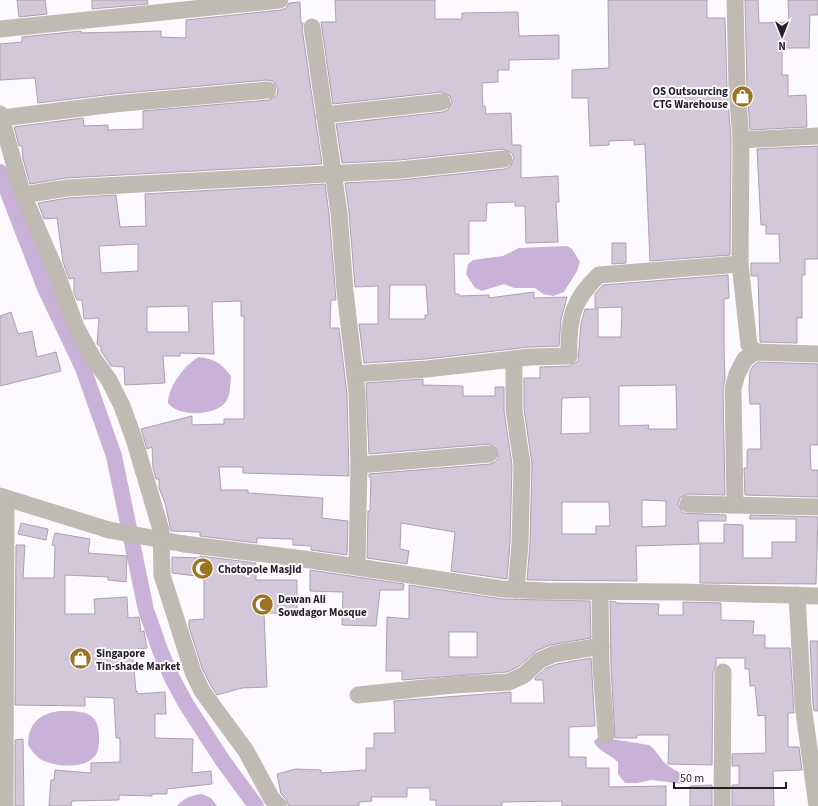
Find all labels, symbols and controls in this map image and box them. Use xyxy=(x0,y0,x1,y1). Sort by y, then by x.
north arrow xyxy=(762,16,802,56)
text: N xyxy=(778,38,786,53)
place label: OS Outsourcing CTG Warehouse xyxy=(652,84,728,112)
shop icon: OS Outsourcing CTG Warehouse xyxy=(730,84,756,110)
mosque icon: Chotopole Masjid xyxy=(189,556,215,582)
place label: Chotopole Masjid xyxy=(218,562,302,577)
mosque icon: Dewan Ali Sowdagor Mosque xyxy=(250,592,276,618)
place label: Dewan Ali Sowdagor Mosque xyxy=(278,592,367,620)
shop icon: Singapore Tin-shade Market xyxy=(67,646,93,672)
place label: Singapore Tin-shade Market xyxy=(96,646,181,674)
scale bar xyxy=(674,764,786,790)
text: 50 m xyxy=(680,770,704,787)

